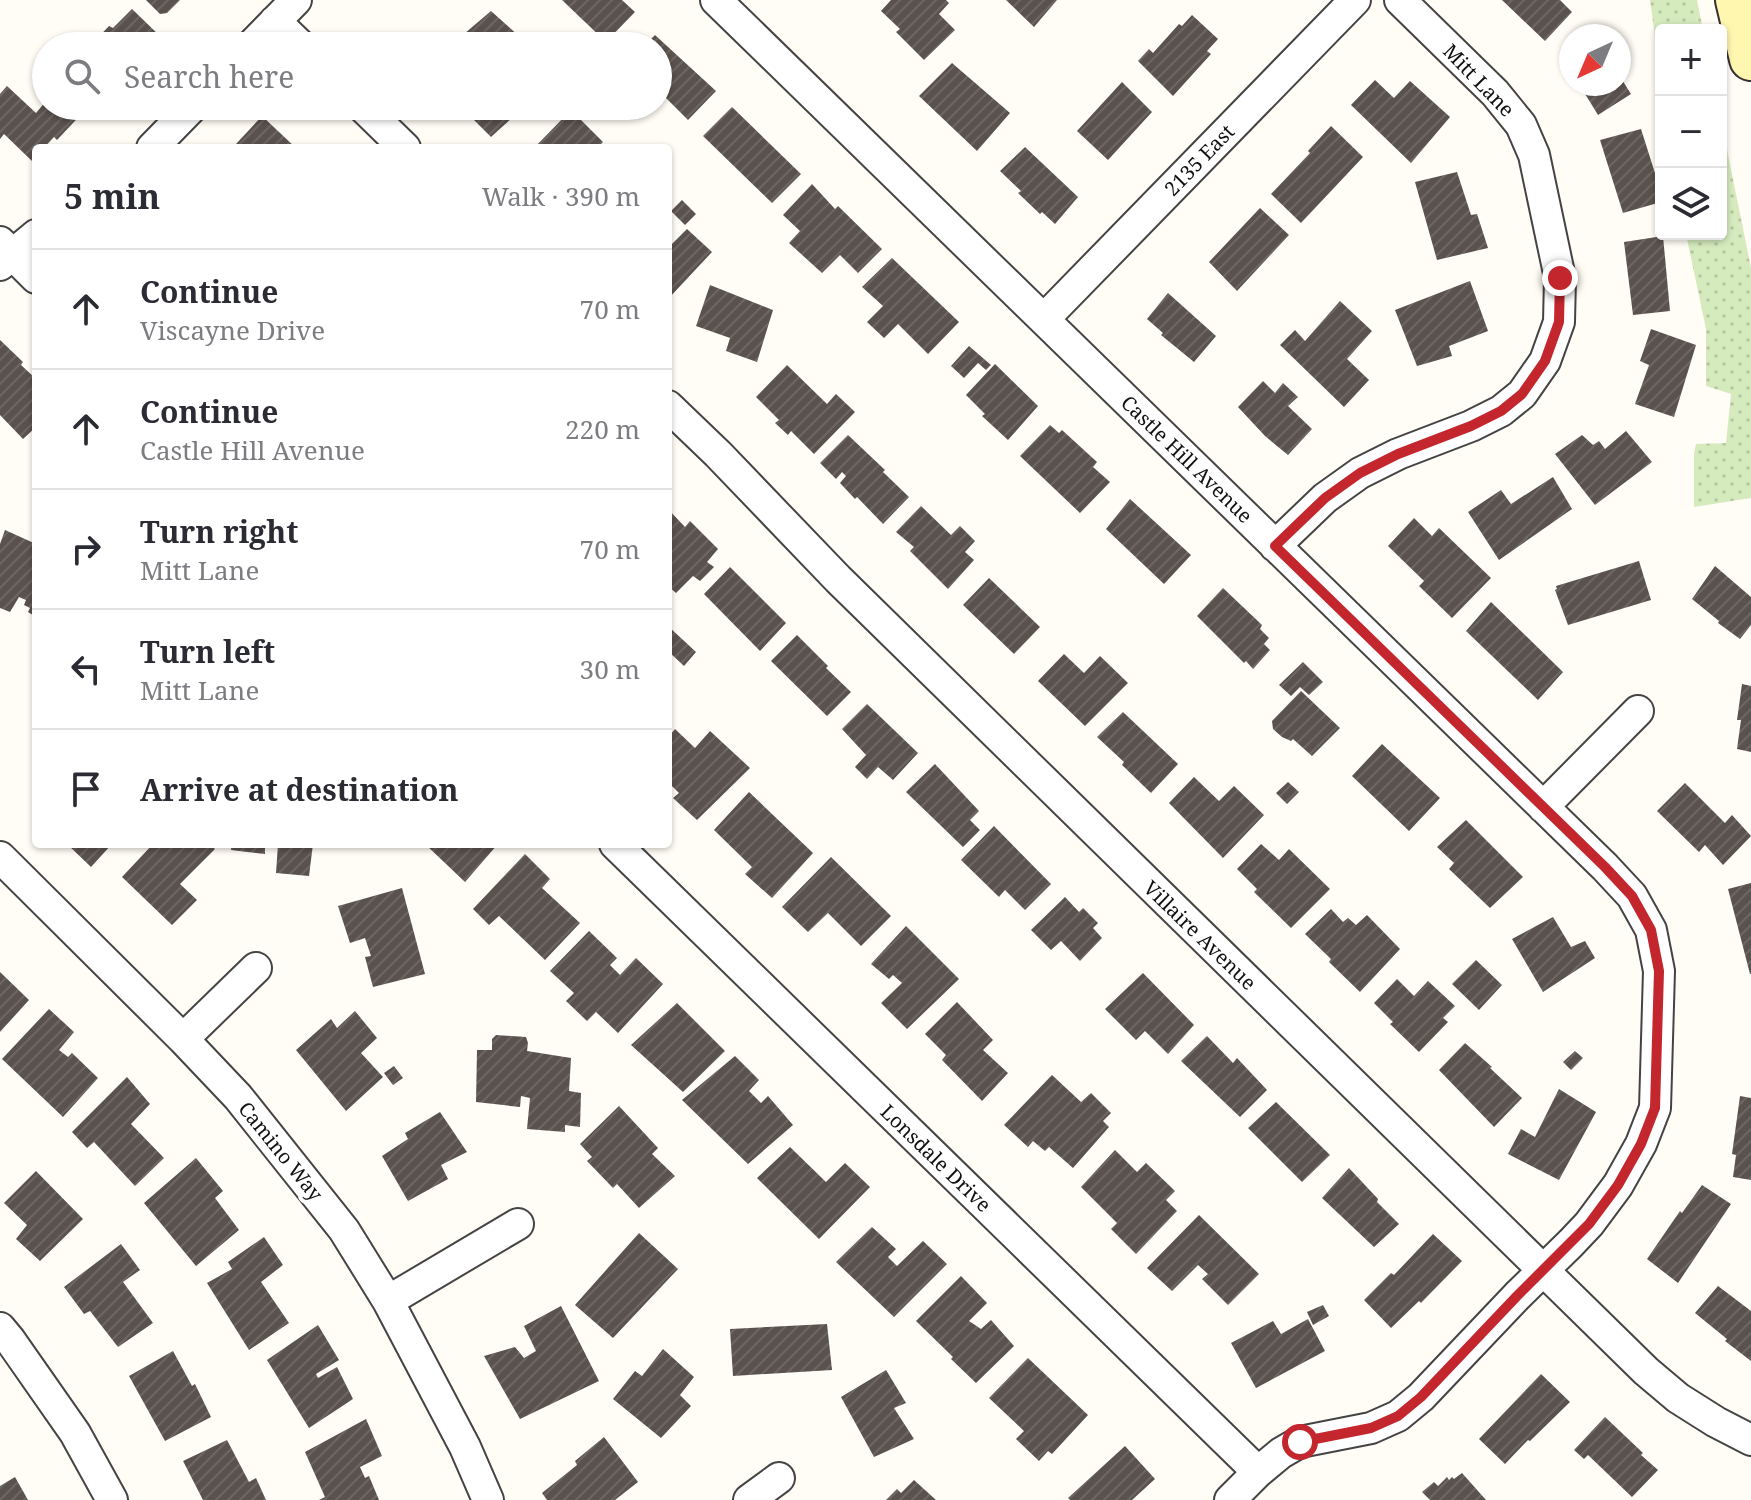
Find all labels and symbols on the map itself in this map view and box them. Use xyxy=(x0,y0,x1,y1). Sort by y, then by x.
north arrow xyxy=(1559,24,1631,96)
street label: Mitt Lane xyxy=(1437,38,1521,122)
street label: 2135 East xyxy=(1158,118,1240,202)
route end xyxy=(1542,260,1578,296)
street label: Castle Hill Avenue xyxy=(1115,389,1259,529)
street label: Villaire Avenue xyxy=(1138,874,1262,996)
street label: Camino Way xyxy=(233,1096,330,1207)
street label: Lonsdale Drive xyxy=(875,1098,997,1218)
route start xyxy=(1282,1424,1318,1460)

